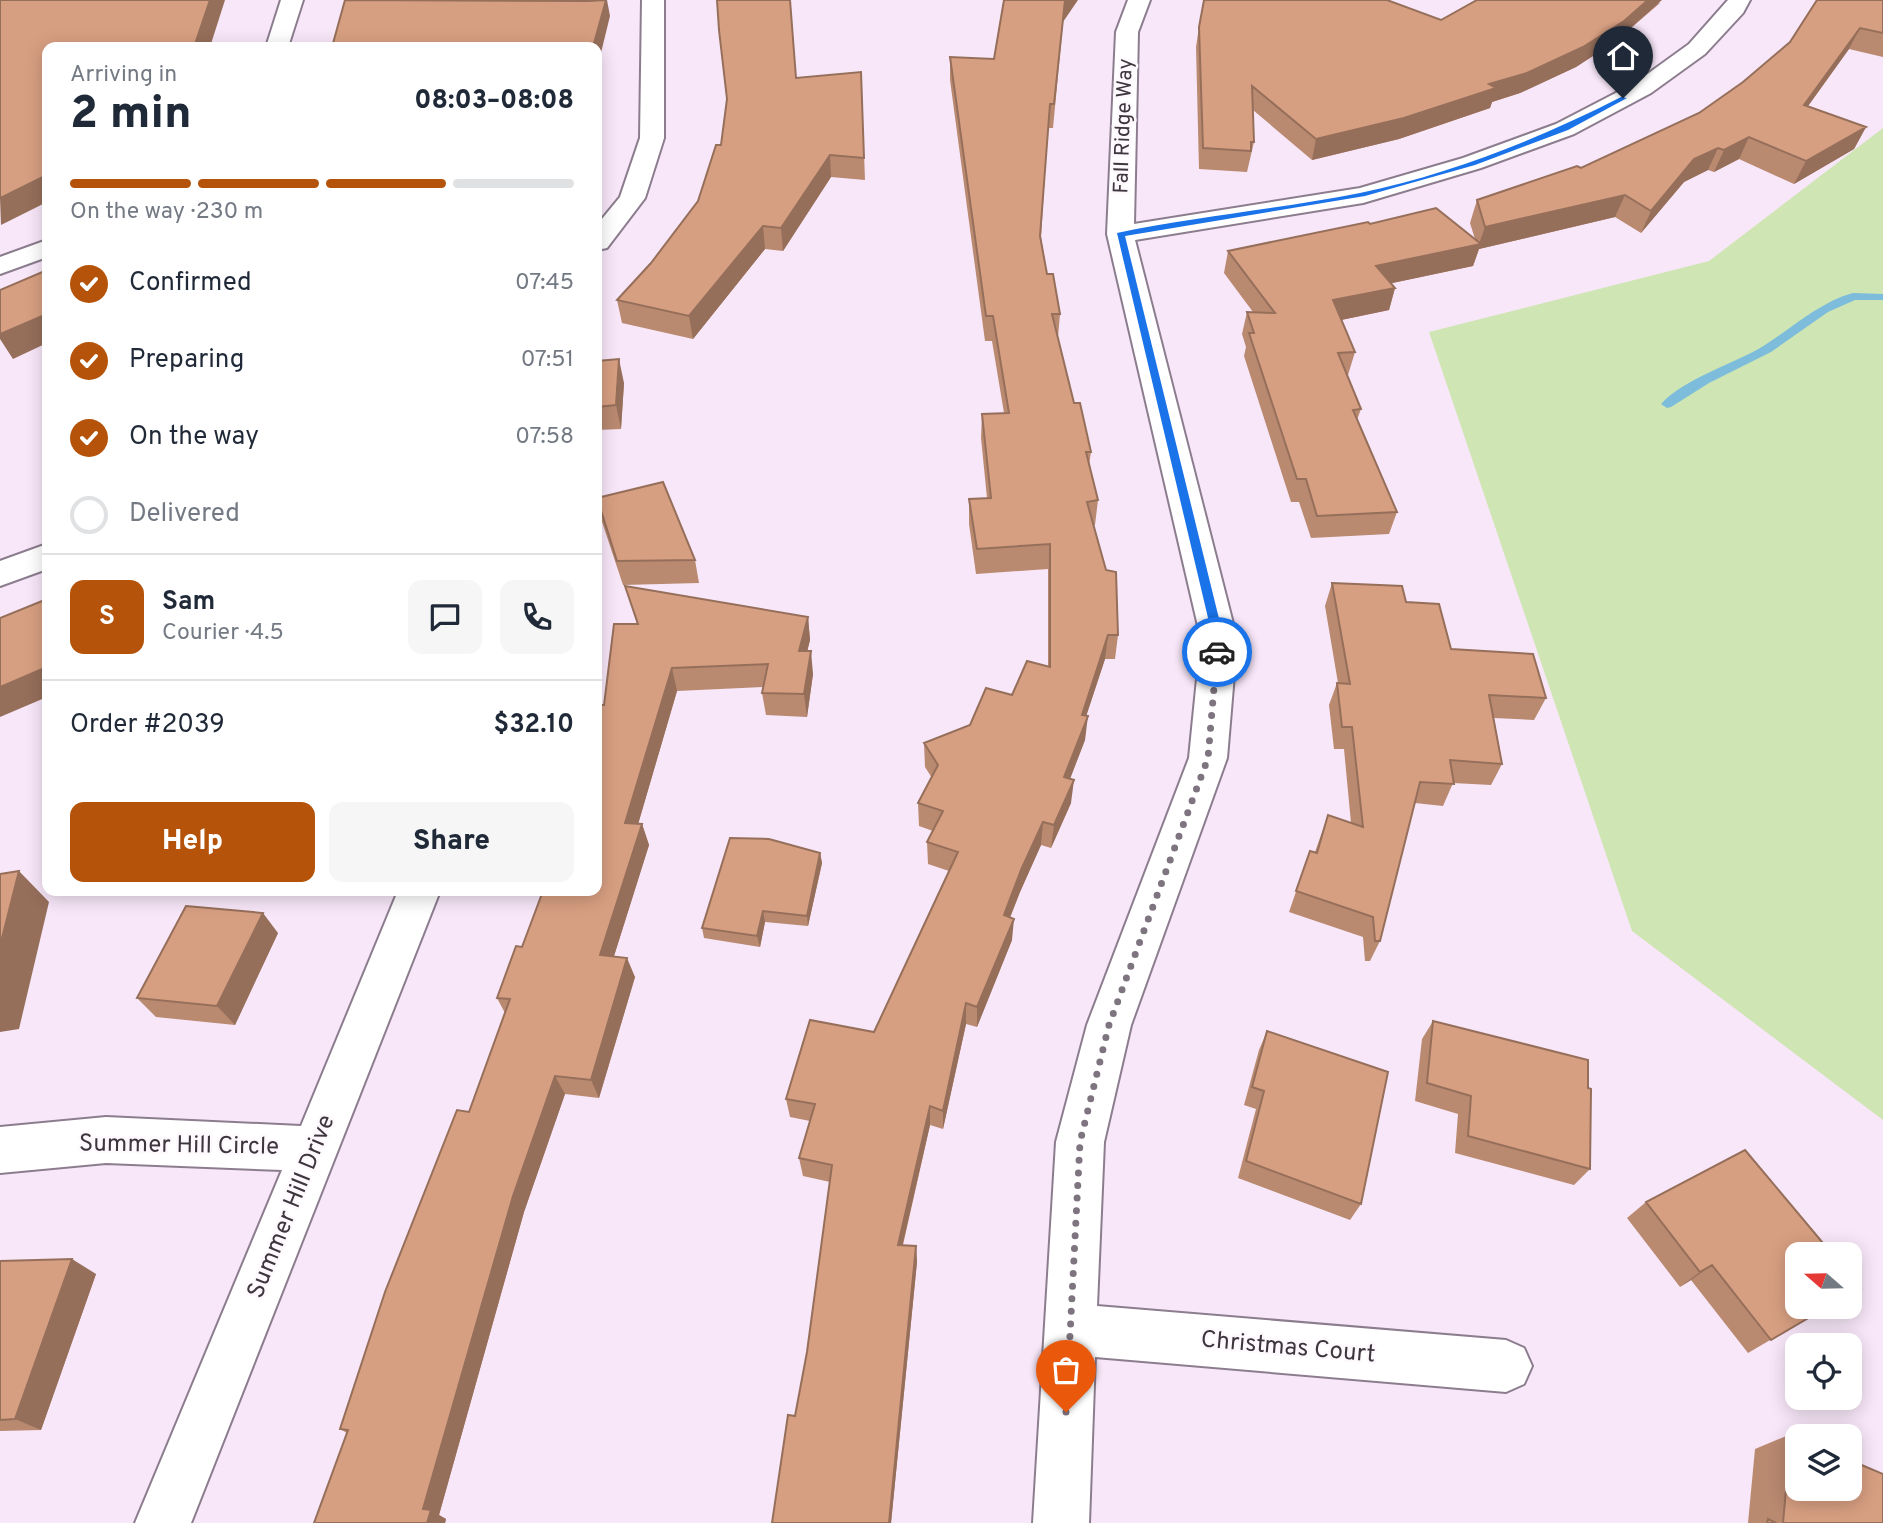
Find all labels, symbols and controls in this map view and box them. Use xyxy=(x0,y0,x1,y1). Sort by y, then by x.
pin xyxy=(1593,26,1653,98)
icon: home xyxy=(1604,37,1642,75)
street label: Fall Ridge Way xyxy=(1108,58,1140,194)
text: Arriving in xyxy=(70,61,177,90)
text: 08:03–08:08 xyxy=(414,85,574,118)
text: 2 min xyxy=(70,86,192,145)
text: On the way · 230 m xyxy=(70,198,263,227)
icon: check xyxy=(70,265,108,303)
text: Confirmed xyxy=(129,267,252,300)
text: 07:45 xyxy=(515,269,574,298)
icon: check xyxy=(70,342,108,380)
text: Preparing xyxy=(129,344,244,377)
text: 07:51 xyxy=(521,346,574,375)
icon: check xyxy=(70,419,108,457)
text: On the way xyxy=(129,421,259,454)
text: 07:58 xyxy=(515,423,574,452)
text: Delivered xyxy=(129,498,240,531)
button: chat xyxy=(408,580,482,654)
button: phone xyxy=(500,580,574,654)
text: Sam xyxy=(162,586,215,619)
text: S xyxy=(99,601,115,634)
courier xyxy=(1182,617,1252,687)
text: Courier · 4.5 xyxy=(162,619,284,648)
icon: car xyxy=(1198,633,1236,671)
text: Order #2039 xyxy=(70,709,225,742)
text: $32.10 xyxy=(494,709,574,742)
button: Help xyxy=(70,802,315,882)
button: Share xyxy=(329,802,574,882)
street label: Summer Hill Drive xyxy=(241,1111,343,1303)
street label: Summer Hill Circle xyxy=(79,1129,279,1163)
north arrow xyxy=(1785,1242,1862,1320)
map controls xyxy=(1785,1242,1862,1501)
street label: Christmas Court xyxy=(1199,1325,1377,1371)
button: locate xyxy=(1785,1333,1862,1410)
pin xyxy=(1036,1340,1096,1412)
icon: bag xyxy=(1047,1351,1085,1389)
button: layers xyxy=(1785,1424,1862,1501)

